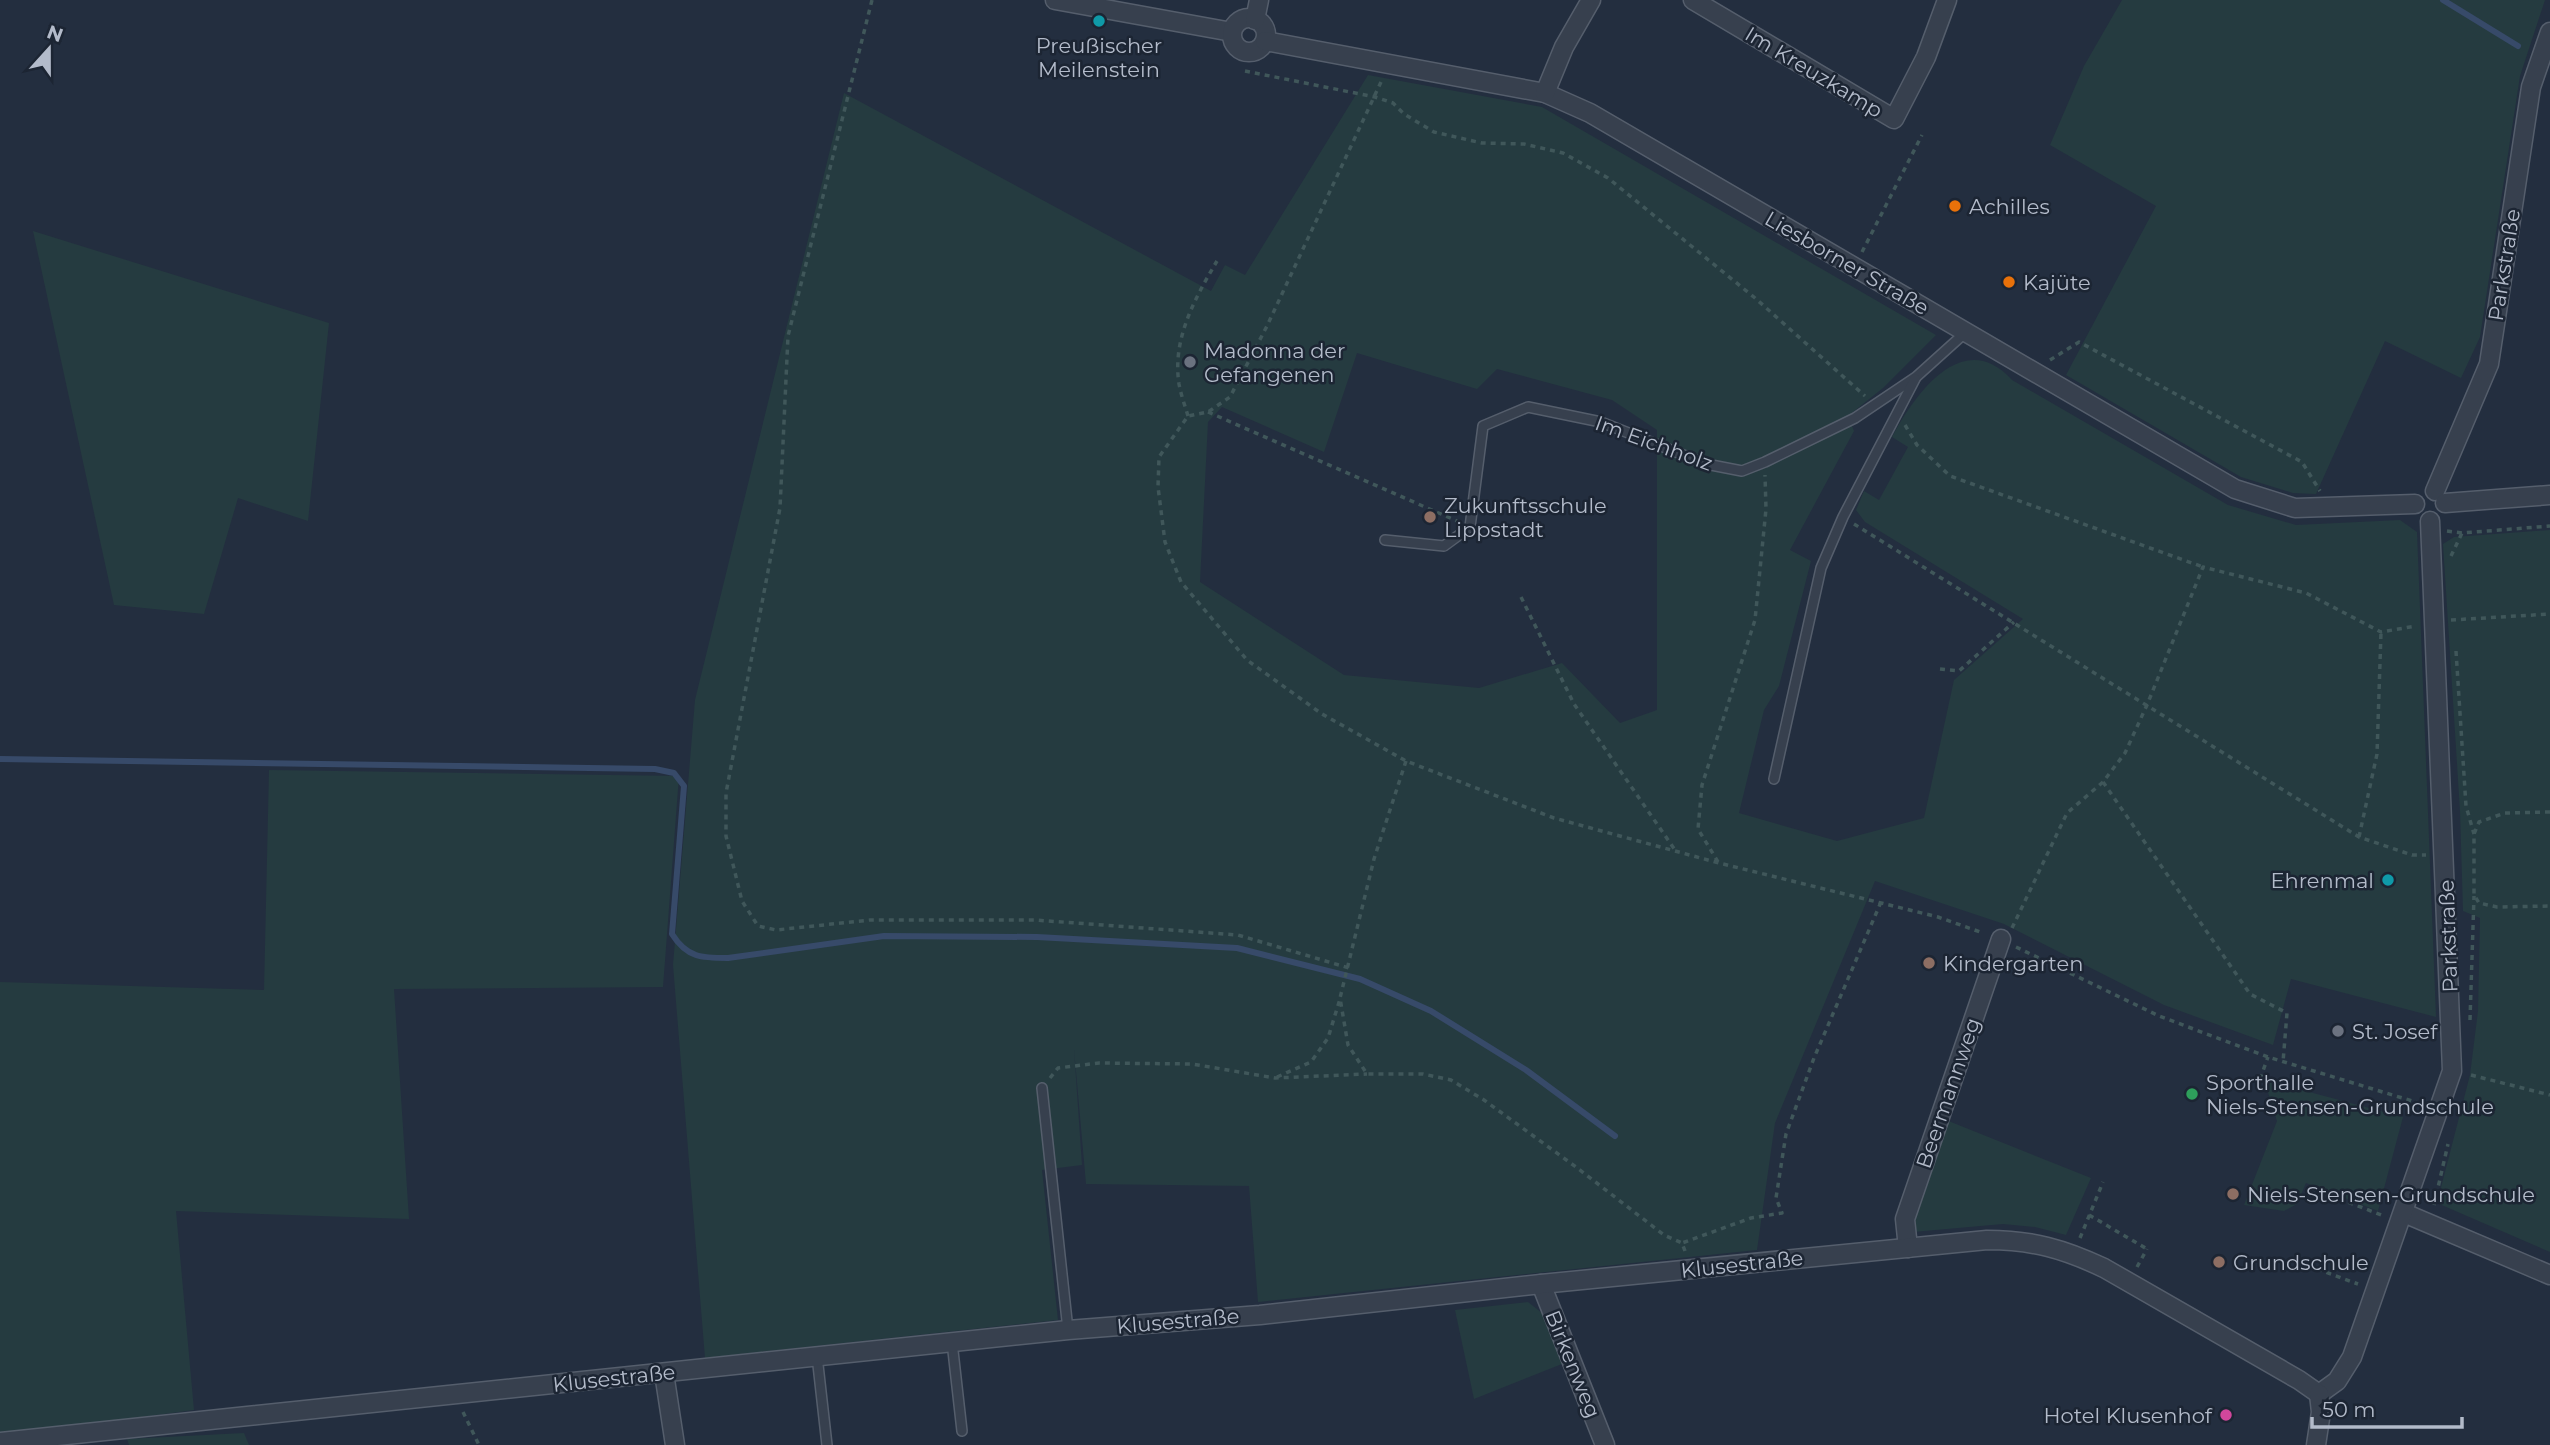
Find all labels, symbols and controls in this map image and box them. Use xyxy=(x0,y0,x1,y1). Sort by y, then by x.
marker: Preußischer Meilenstein xyxy=(1091,13,1107,29)
north arrow xyxy=(14,14,84,84)
text: N xyxy=(44,20,66,47)
street label: Im Kreuzkamp xyxy=(1741,21,1887,123)
place label: Preußischer Meilenstein xyxy=(1036,33,1162,82)
place label: Achilles xyxy=(1969,194,2050,219)
marker: Achilles xyxy=(1947,198,1963,214)
street label: Liesborner Straße xyxy=(1760,206,1934,320)
street label: Parkstraße xyxy=(2483,207,2525,323)
place label: Kajüte xyxy=(2023,270,2091,295)
marker: Kajüte xyxy=(2001,274,2017,290)
place label: Madonna der Gefangenen xyxy=(1204,338,1345,387)
marker: Madonna der Gefangenen xyxy=(1182,354,1198,370)
street label: Im Eichholz xyxy=(1592,410,1716,476)
place label: Zukunftsschule Lippstadt xyxy=(1444,493,1607,542)
marker: Zukunftsschule Lippstadt xyxy=(1422,509,1438,525)
place label: Ehrenmal xyxy=(2270,868,2374,893)
marker: Ehrenmal xyxy=(2380,872,2396,888)
street label: Parkstraße xyxy=(2434,879,2462,993)
place label: Kindergarten xyxy=(1943,951,2083,976)
marker: Kindergarten xyxy=(1921,955,1937,971)
street label: Beermannweg xyxy=(1911,1014,1985,1172)
place label: St. Josef xyxy=(2352,1019,2438,1044)
marker: St. Josef xyxy=(2330,1023,2346,1039)
place label: Sporthalle Niels-Stensen-Grundschule xyxy=(2206,1070,2494,1119)
marker: Sporthalle Niels-Stensen-Grundschule xyxy=(2184,1086,2200,1102)
place label: Niels-Stensen-Grundschule xyxy=(2247,1182,2535,1207)
marker: Niels-Stensen-Grundschule xyxy=(2225,1186,2241,1202)
street label: Klusestraße xyxy=(1679,1245,1805,1283)
place label: Grundschule xyxy=(2233,1250,2369,1275)
marker: Grundschule xyxy=(2211,1254,2227,1270)
street label: Klusestraße xyxy=(1116,1303,1240,1339)
street label: Birkenweg xyxy=(1540,1307,1606,1421)
street label: Klusestraße xyxy=(551,1359,677,1397)
scale bar xyxy=(2312,1386,2462,1430)
text: 50 m xyxy=(2322,1397,2376,1422)
place label: Hotel Klusenhof xyxy=(2043,1403,2213,1428)
marker: Hotel Klusenhof xyxy=(2218,1407,2234,1423)

